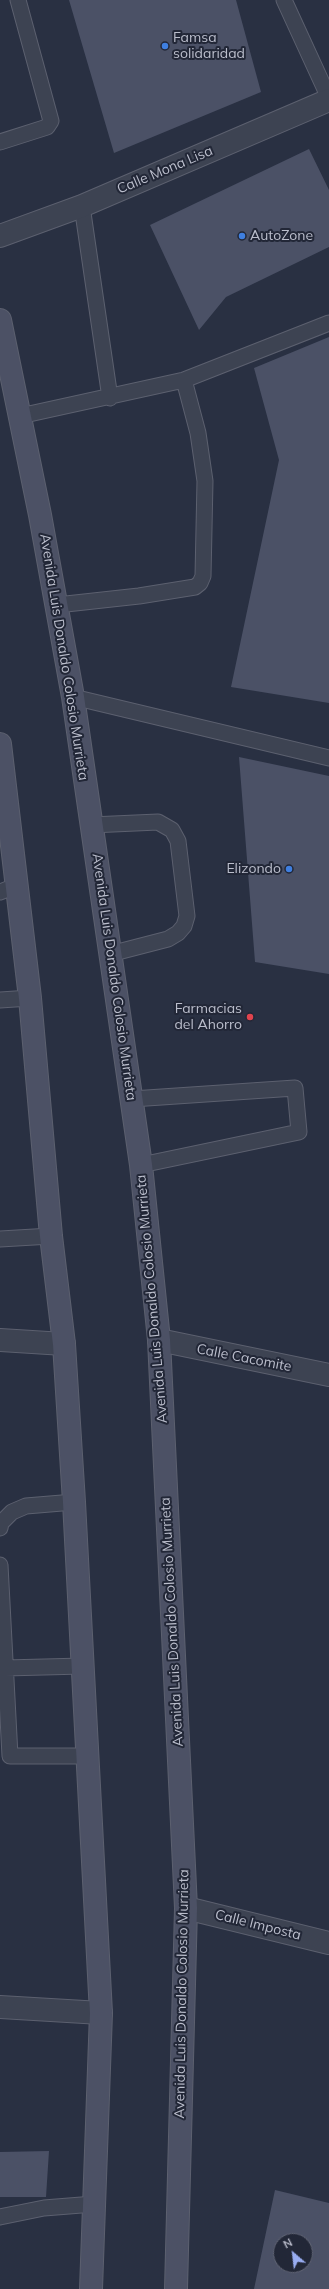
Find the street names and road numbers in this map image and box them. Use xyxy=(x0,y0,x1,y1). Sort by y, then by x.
street label: Calle Mona Lisa xyxy=(115,142,215,198)
street label: Avenida Luis Donaldo Colosio Murrieta xyxy=(36,532,92,782)
street label: Avenida Luis Donaldo Colosio Murrieta xyxy=(88,852,140,1102)
street label: Avenida Luis Donaldo Colosio Murrieta xyxy=(133,1174,171,1424)
street label: Calle Cacomite xyxy=(195,1341,293,1375)
street label: Avenida Luis Donaldo Colosio Murrieta xyxy=(157,1497,187,1747)
street label: Avenida Luis Donaldo Colosio Murrieta xyxy=(171,1869,193,2119)
street label: Calle Imposta xyxy=(213,1906,303,1944)

